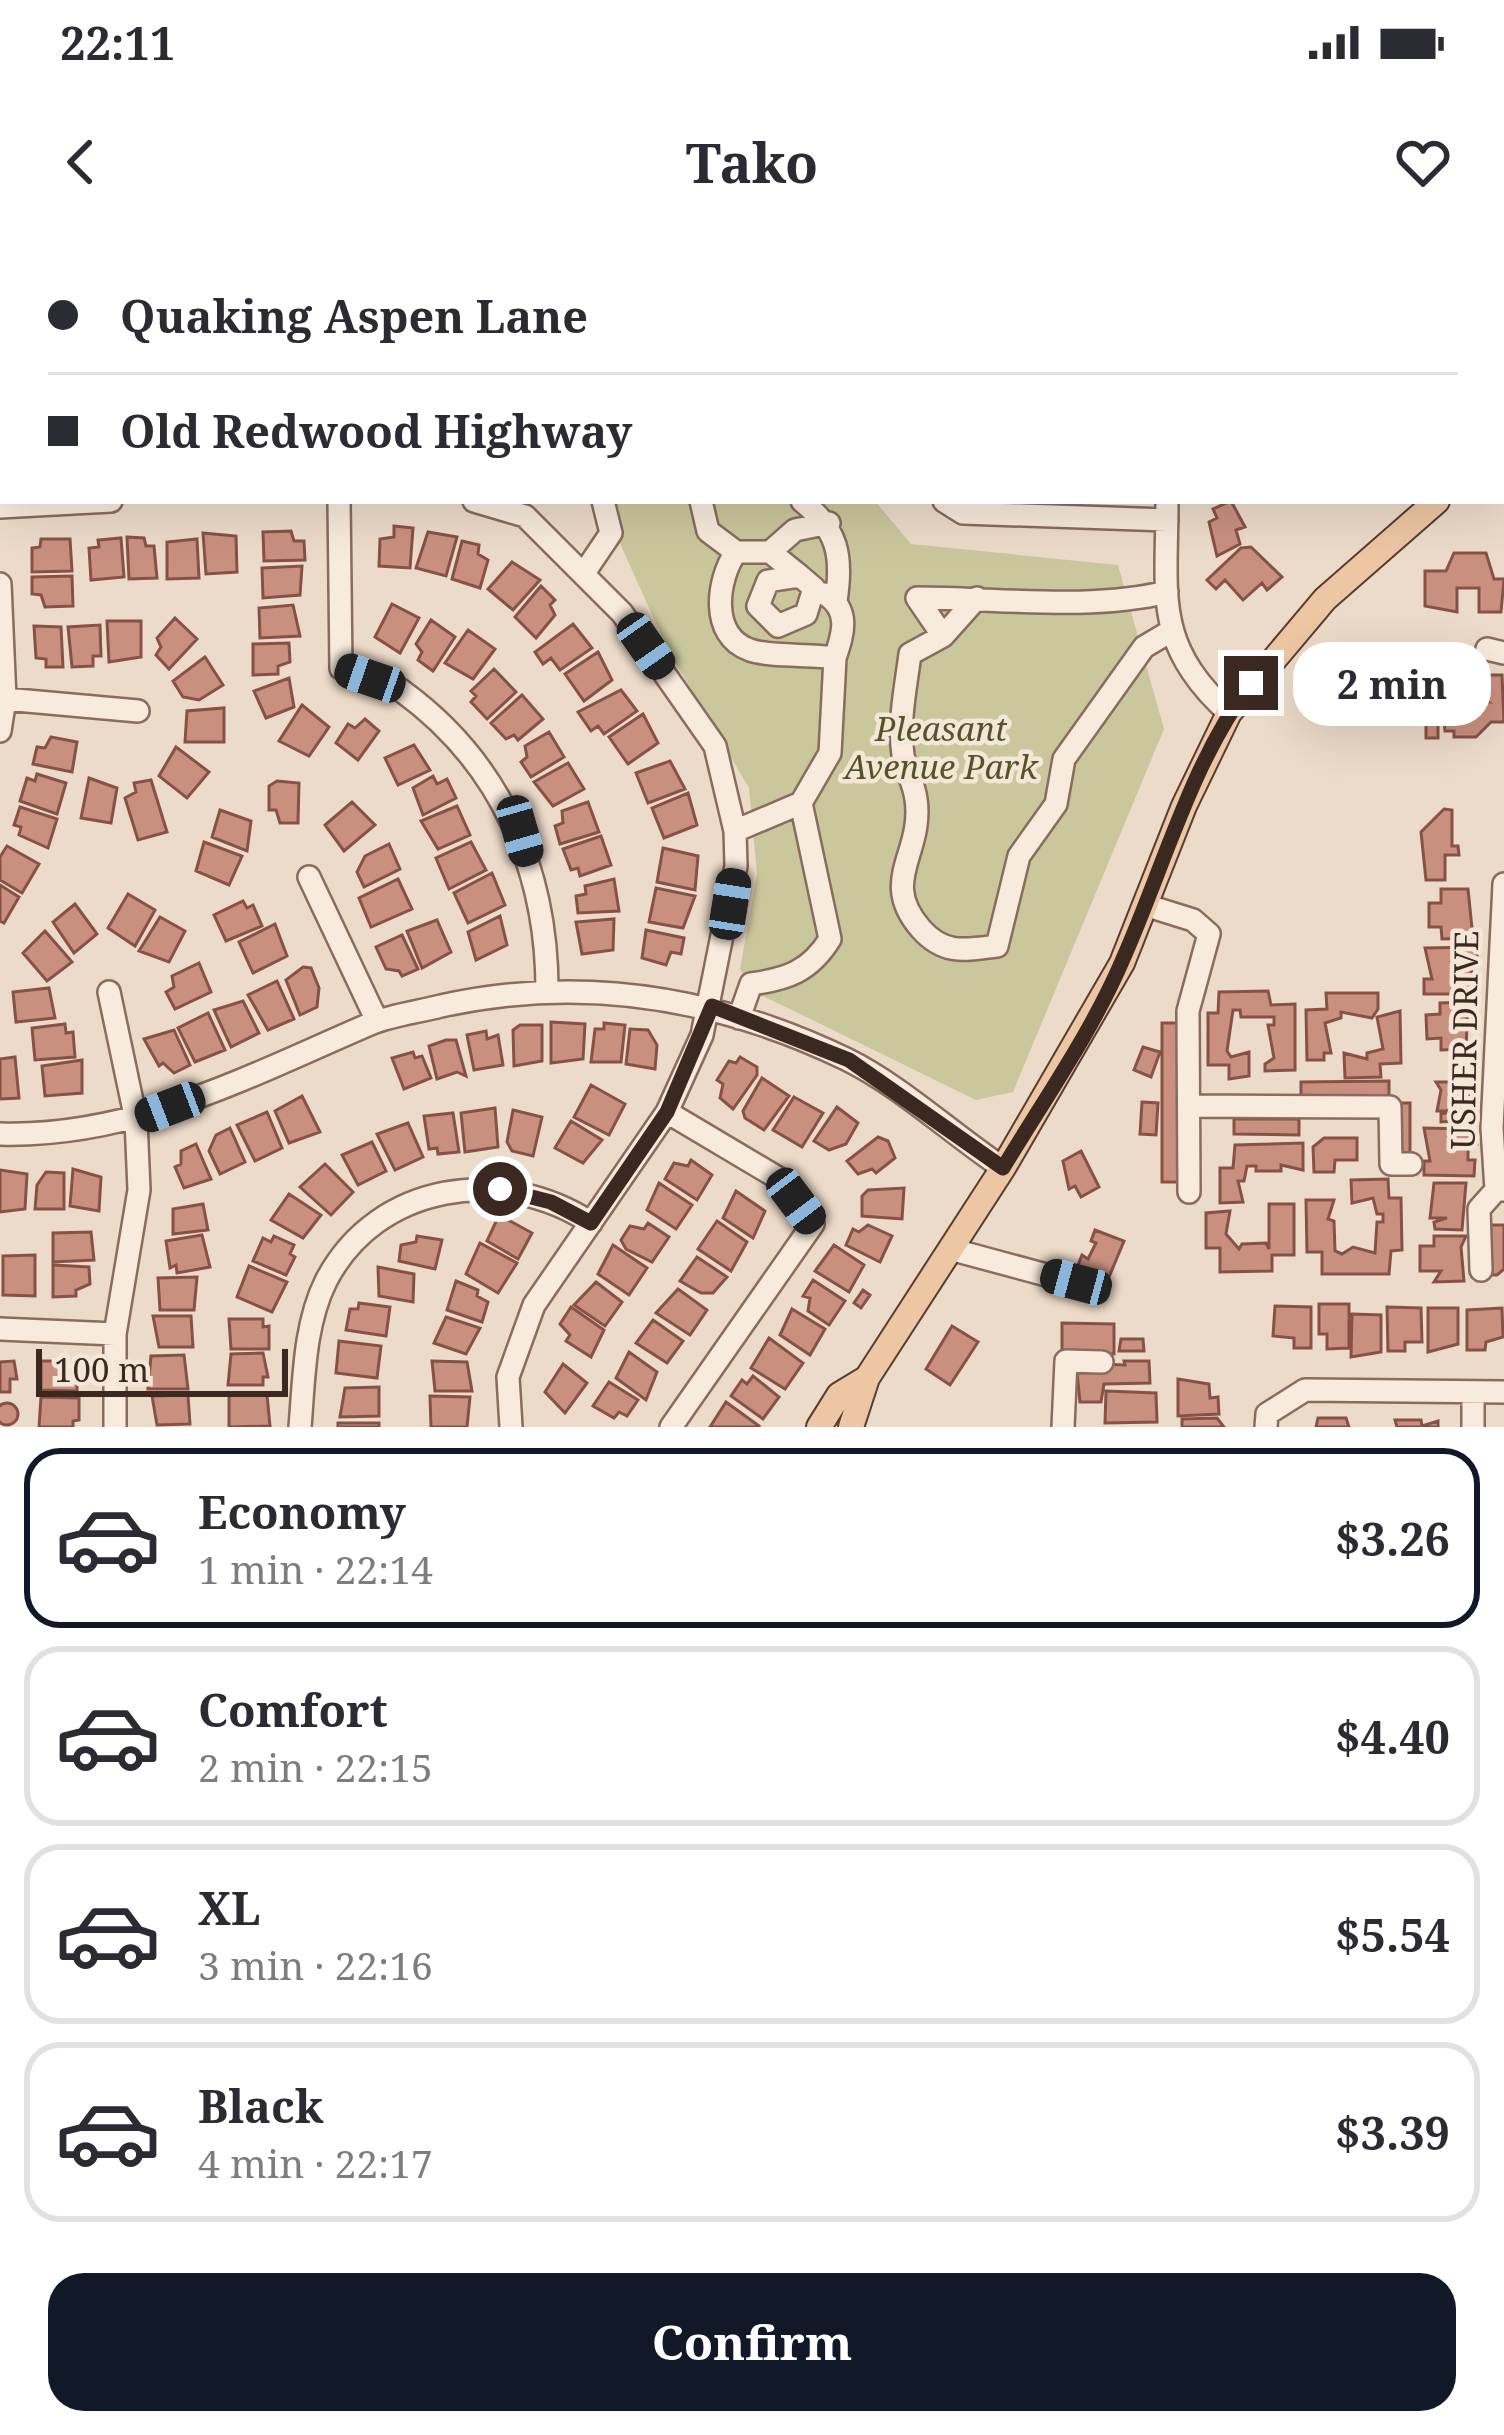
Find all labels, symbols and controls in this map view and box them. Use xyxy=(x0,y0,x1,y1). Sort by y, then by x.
text: 22:11 xyxy=(60,12,175,73)
text: Tako xyxy=(686,125,818,199)
icon: back xyxy=(48,129,114,195)
icon: heart xyxy=(1390,129,1456,195)
text: Quaking Aspen Lane xyxy=(120,285,588,346)
text: Old Redwood Highway xyxy=(120,400,632,461)
car xyxy=(611,606,681,686)
callout: 2 min xyxy=(1293,641,1491,725)
car xyxy=(330,649,410,707)
route end xyxy=(1224,656,1278,710)
text: 2 min xyxy=(1337,657,1447,710)
park label: Pleasant Avenue Park xyxy=(842,706,1039,789)
car xyxy=(493,791,547,871)
car xyxy=(707,866,753,942)
street label: USHER DRIVE xyxy=(1440,930,1488,1150)
car xyxy=(130,1077,210,1137)
car xyxy=(760,1161,832,1241)
route start xyxy=(473,1162,527,1216)
car xyxy=(1037,1255,1115,1309)
scale bar xyxy=(36,1343,288,1396)
text: 100 m xyxy=(54,1347,149,1392)
text: Economy xyxy=(198,1481,406,1542)
icon: car xyxy=(54,1484,162,1592)
text: $3.26 xyxy=(1335,1508,1450,1569)
text: 1 min · 22:14 xyxy=(198,1542,433,1595)
text: Comfort xyxy=(198,1679,388,1740)
icon: car xyxy=(54,1682,162,1790)
text: $4.40 xyxy=(1335,1706,1450,1767)
text: 2 min · 22:15 xyxy=(198,1740,433,1793)
text: XL xyxy=(198,1877,260,1938)
icon: car xyxy=(54,1880,162,1988)
text: $5.54 xyxy=(1335,1904,1450,1965)
text: 3 min · 22:16 xyxy=(198,1938,433,1991)
text: Black xyxy=(198,2075,323,2136)
icon: car xyxy=(54,2078,162,2186)
text: $3.39 xyxy=(1335,2102,1450,2163)
text: 4 min · 22:17 xyxy=(198,2136,433,2189)
button: Confirm xyxy=(48,2273,1456,2411)

